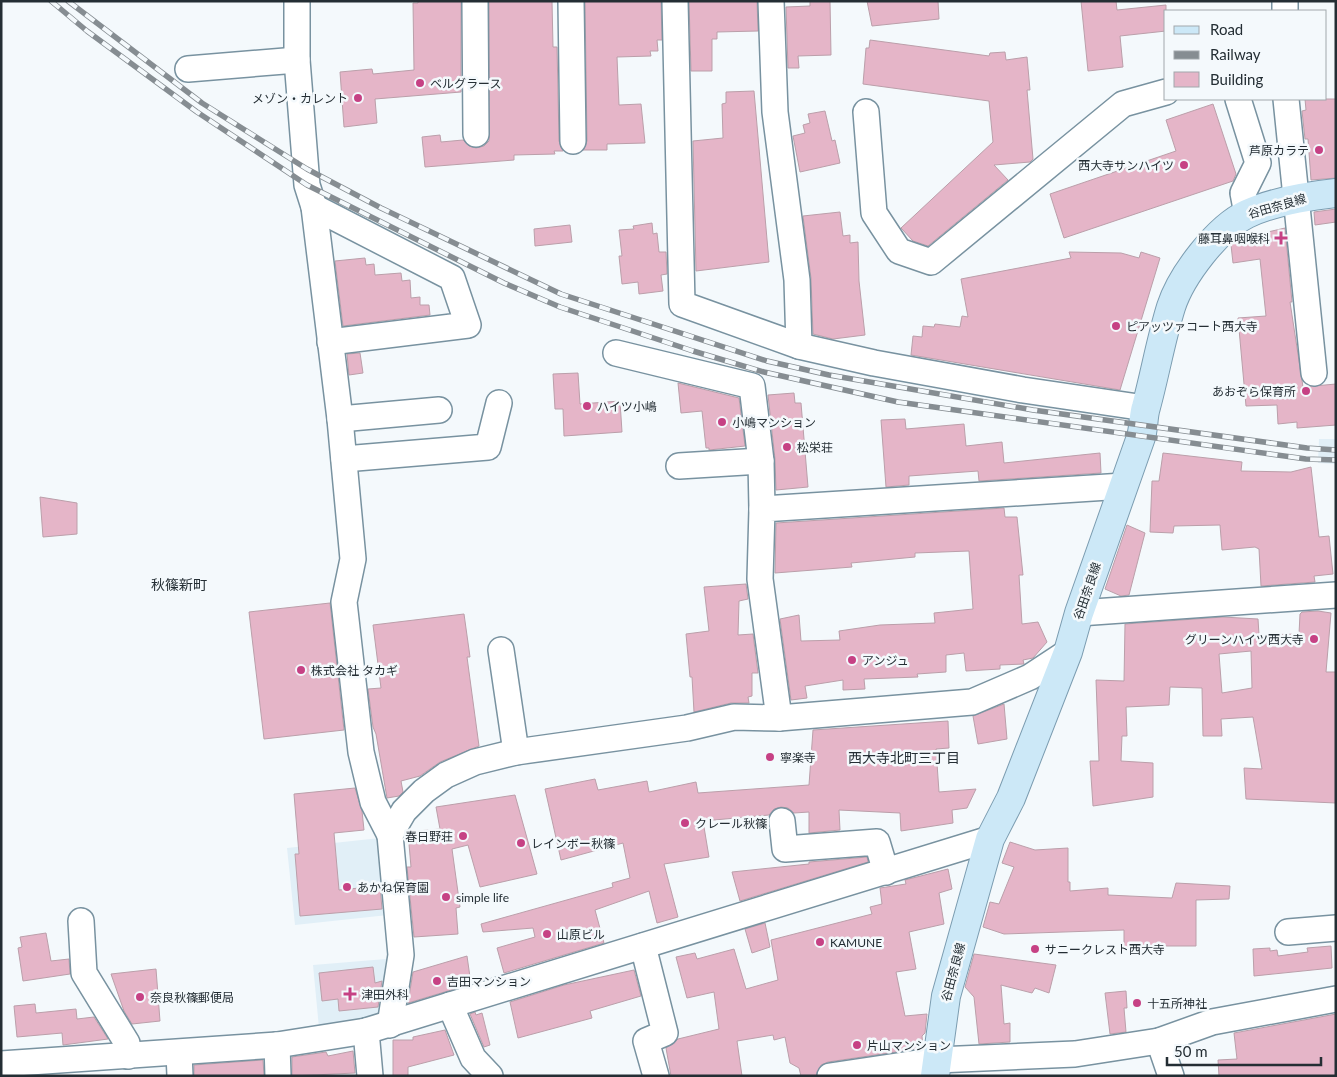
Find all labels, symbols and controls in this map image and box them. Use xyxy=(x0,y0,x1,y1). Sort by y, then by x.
legend xyxy=(1164,10,1327,100)
text: Road xyxy=(1210,20,1243,38)
text: Railway xyxy=(1210,45,1261,63)
text: Building xyxy=(1210,70,1263,88)
place label: ベルグラース xyxy=(430,76,501,91)
marker: ベルグラース xyxy=(414,77,426,89)
place label: メゾン・カレント xyxy=(252,91,348,106)
marker: メゾン・カレント xyxy=(352,92,364,104)
place label: 芦原カラテ xyxy=(1249,143,1309,158)
marker: 芦原カラテ xyxy=(1313,144,1325,156)
place label: 西大寺サンハイツ xyxy=(1078,158,1174,173)
marker: 西大寺サンハイツ xyxy=(1178,159,1190,171)
street label: 谷田奈良線 xyxy=(1246,191,1308,221)
place label: 藤耳鼻咽喉科 xyxy=(1198,231,1270,246)
marker: 藤耳鼻咽喉科 xyxy=(1274,231,1288,245)
place label: ピアッツァコート西大寺 xyxy=(1126,319,1258,334)
marker: ピアッツァコート西大寺 xyxy=(1110,320,1122,332)
place label: あおぞら保育所 xyxy=(1212,384,1296,399)
marker: あおぞら保育所 xyxy=(1300,385,1312,397)
place label: ハイツ小嶋 xyxy=(597,399,657,414)
marker: ハイツ小嶋 xyxy=(581,400,593,412)
place label: 小嶋マンション xyxy=(732,415,816,430)
marker: 小嶋マンション xyxy=(716,416,728,428)
place label: 松栄荘 xyxy=(797,440,833,455)
marker: 松栄荘 xyxy=(781,441,793,453)
street label: 谷田奈良線 xyxy=(1070,560,1104,622)
district label: 秋篠新町 xyxy=(151,576,207,593)
place label: グリーンハイツ西大寺 xyxy=(1185,632,1304,647)
marker: グリーンハイツ西大寺 xyxy=(1308,633,1320,645)
place label: アンジュ xyxy=(862,653,909,668)
marker: アンジュ xyxy=(846,654,858,666)
place label: 株式会社 タカギ xyxy=(311,663,398,678)
marker: 株式会社 タカギ xyxy=(295,664,307,676)
district label: 西大寺北町三丁目 xyxy=(848,749,960,766)
place label: 寧楽寺 xyxy=(780,750,816,765)
marker: 寧楽寺 xyxy=(764,751,776,763)
place label: クレール秋篠 xyxy=(695,816,768,831)
marker: クレール秋篠 xyxy=(679,817,691,829)
place label: 春日野荘 xyxy=(405,829,453,844)
marker: 春日野荘 xyxy=(457,830,469,842)
place label: レインボー秋篠 xyxy=(531,836,616,851)
marker: レインボー秋篠 xyxy=(515,837,527,849)
place label: あかね保育園 xyxy=(357,880,429,895)
marker: あかね保育園 xyxy=(341,881,353,893)
place label: simple life xyxy=(456,890,509,905)
marker: simple life xyxy=(440,891,452,903)
place label: 山原ビル xyxy=(557,927,605,942)
marker: 山原ビル xyxy=(541,928,553,940)
place label: KAMUNE xyxy=(830,935,882,950)
marker: KAMUNE xyxy=(814,936,826,948)
street label: 谷田奈良線 xyxy=(938,941,968,1003)
place label: サニークレスト西大寺 xyxy=(1045,942,1165,957)
marker: サニークレスト西大寺 xyxy=(1029,943,1041,955)
place label: 吉田マンション xyxy=(447,974,531,989)
marker: 吉田マンション xyxy=(431,975,443,987)
marker: 津田外科 xyxy=(343,987,357,1001)
place label: 津田外科 xyxy=(361,987,409,1002)
place label: 奈良秋篠郵便局 xyxy=(150,990,234,1005)
marker: 奈良秋篠郵便局 xyxy=(134,991,146,1003)
place label: 十五所神社 xyxy=(1147,996,1207,1011)
marker: 十五所神社 xyxy=(1131,997,1143,1009)
scale bar xyxy=(1167,1034,1321,1066)
place label: 片山マンション xyxy=(867,1038,951,1053)
marker: 片山マンション xyxy=(851,1039,863,1051)
text: 50 m xyxy=(1174,1042,1208,1060)

